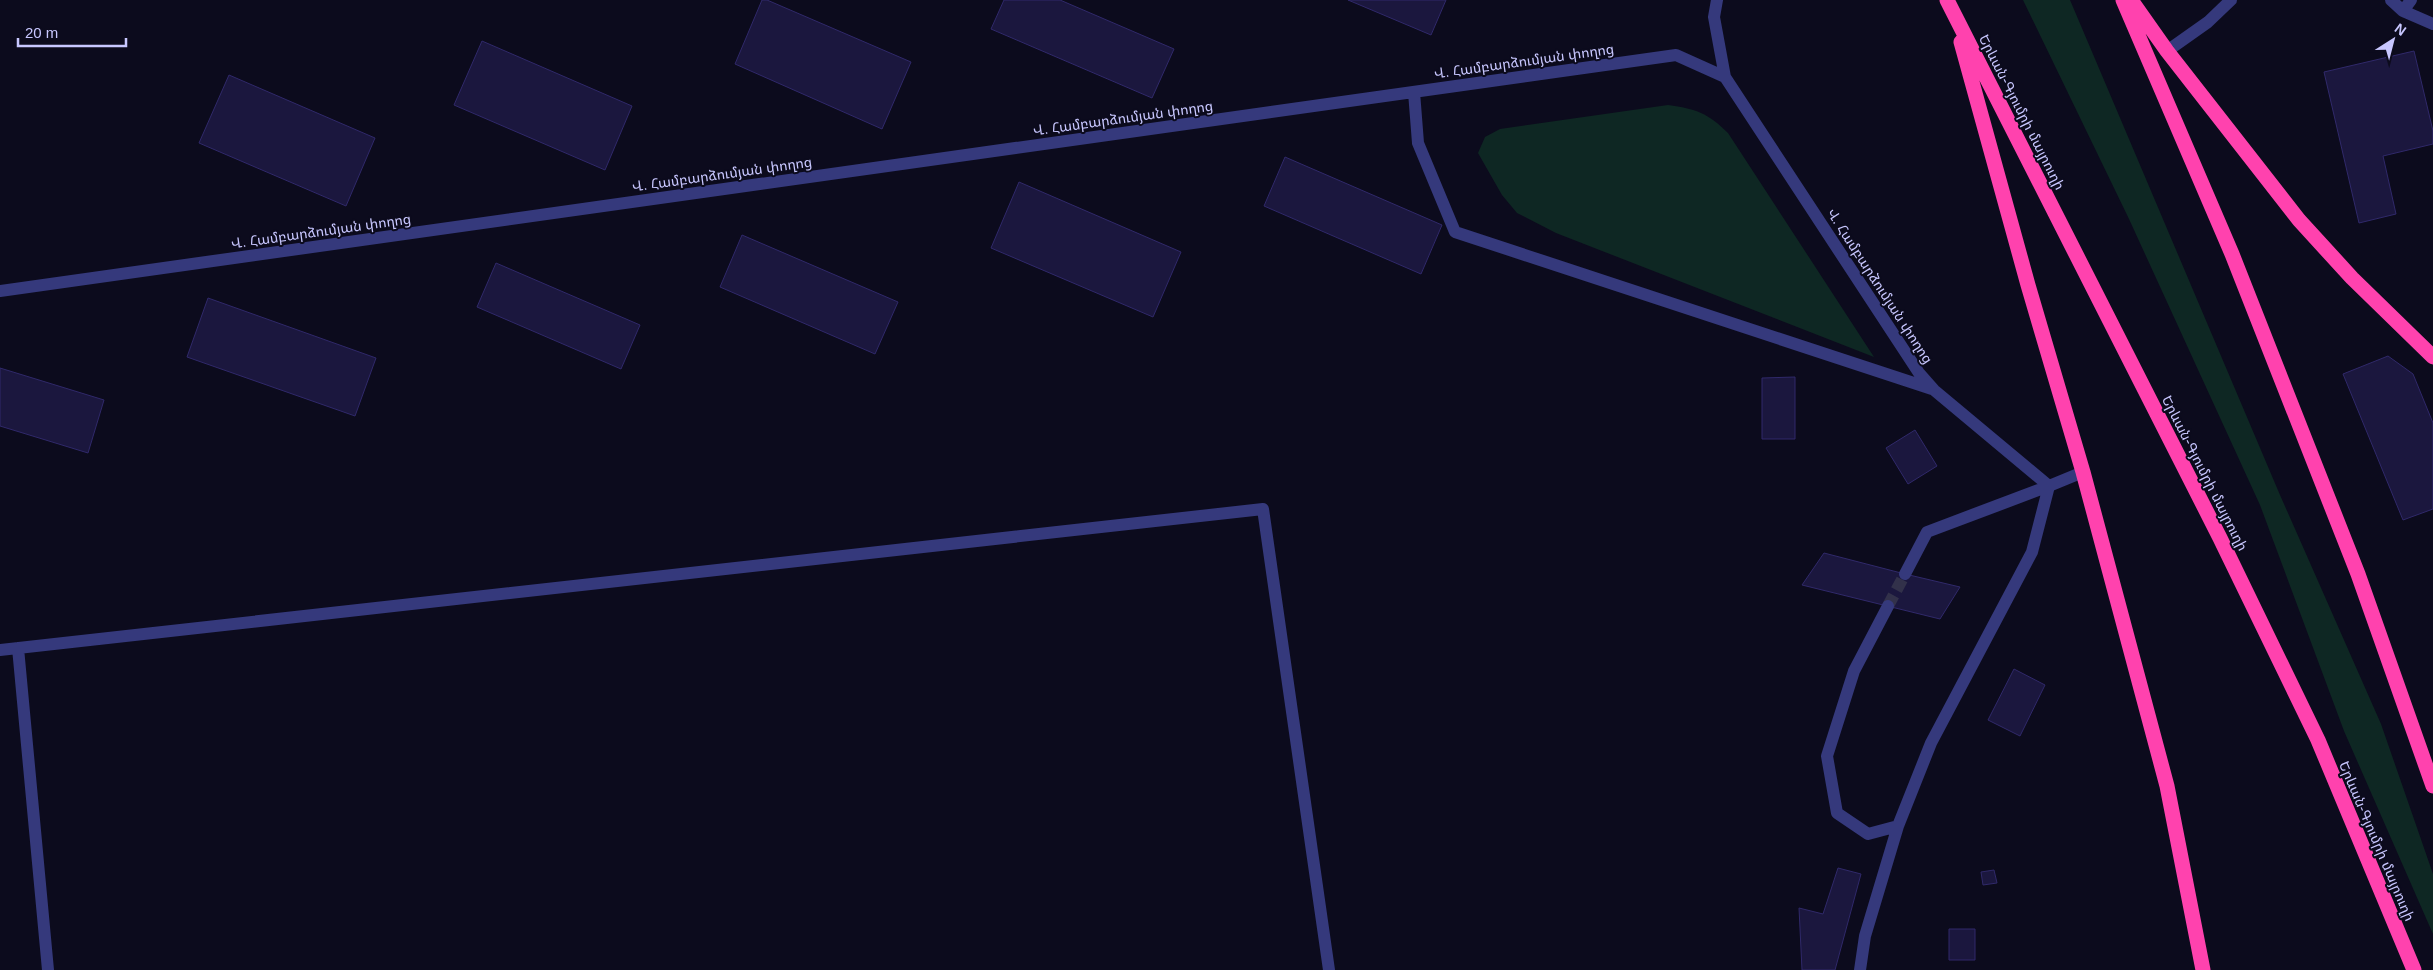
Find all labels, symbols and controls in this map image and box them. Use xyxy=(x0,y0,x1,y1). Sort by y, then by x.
scale bar xyxy=(18,15,125,47)
north arrow xyxy=(2368,15,2418,65)
text: N xyxy=(2392,20,2409,39)
text: 20 m xyxy=(25,24,58,41)
street label: Երևան-Գյումրի մայրուղի xyxy=(1976,32,2068,192)
street label: Վ. Համբարձումյան փողոց xyxy=(1433,40,1615,82)
street label: Վ. Համբարձումյան փողոց xyxy=(1032,97,1214,139)
street label: Վ. Համբարձումյան փողոց xyxy=(631,153,813,195)
street label: Վ. Համբարձումյան փողոց xyxy=(1824,206,1936,366)
street label: Վ. Համբարձումյան փողոց xyxy=(230,210,412,252)
street label: Երևան-Գյումրի մայրուղի xyxy=(2159,393,2251,553)
street label: Երևան-Գյումրի մայրուղի xyxy=(2336,759,2418,923)

